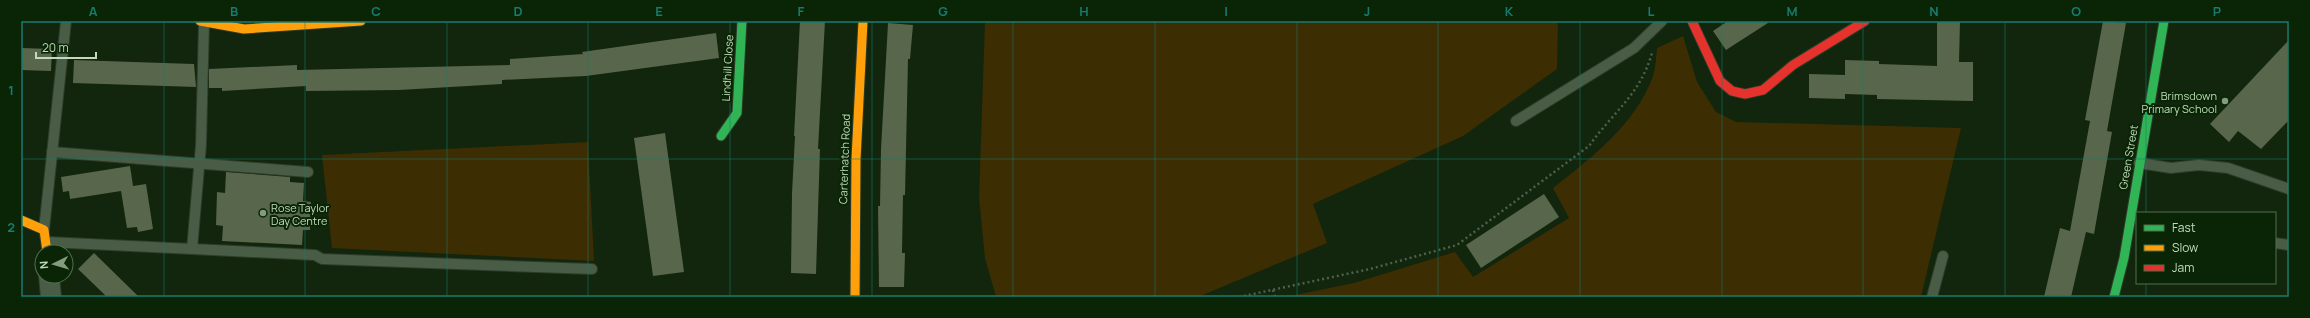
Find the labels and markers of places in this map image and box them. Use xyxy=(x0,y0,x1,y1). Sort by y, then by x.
place label: Brimsdown Primary School xyxy=(2142,88,2217,116)
marker: Brimsdown Primary School xyxy=(2220,96,2230,106)
place label: Rose Taylor Day Centre xyxy=(271,200,329,228)
marker: Rose Taylor Day Centre xyxy=(258,208,268,218)

